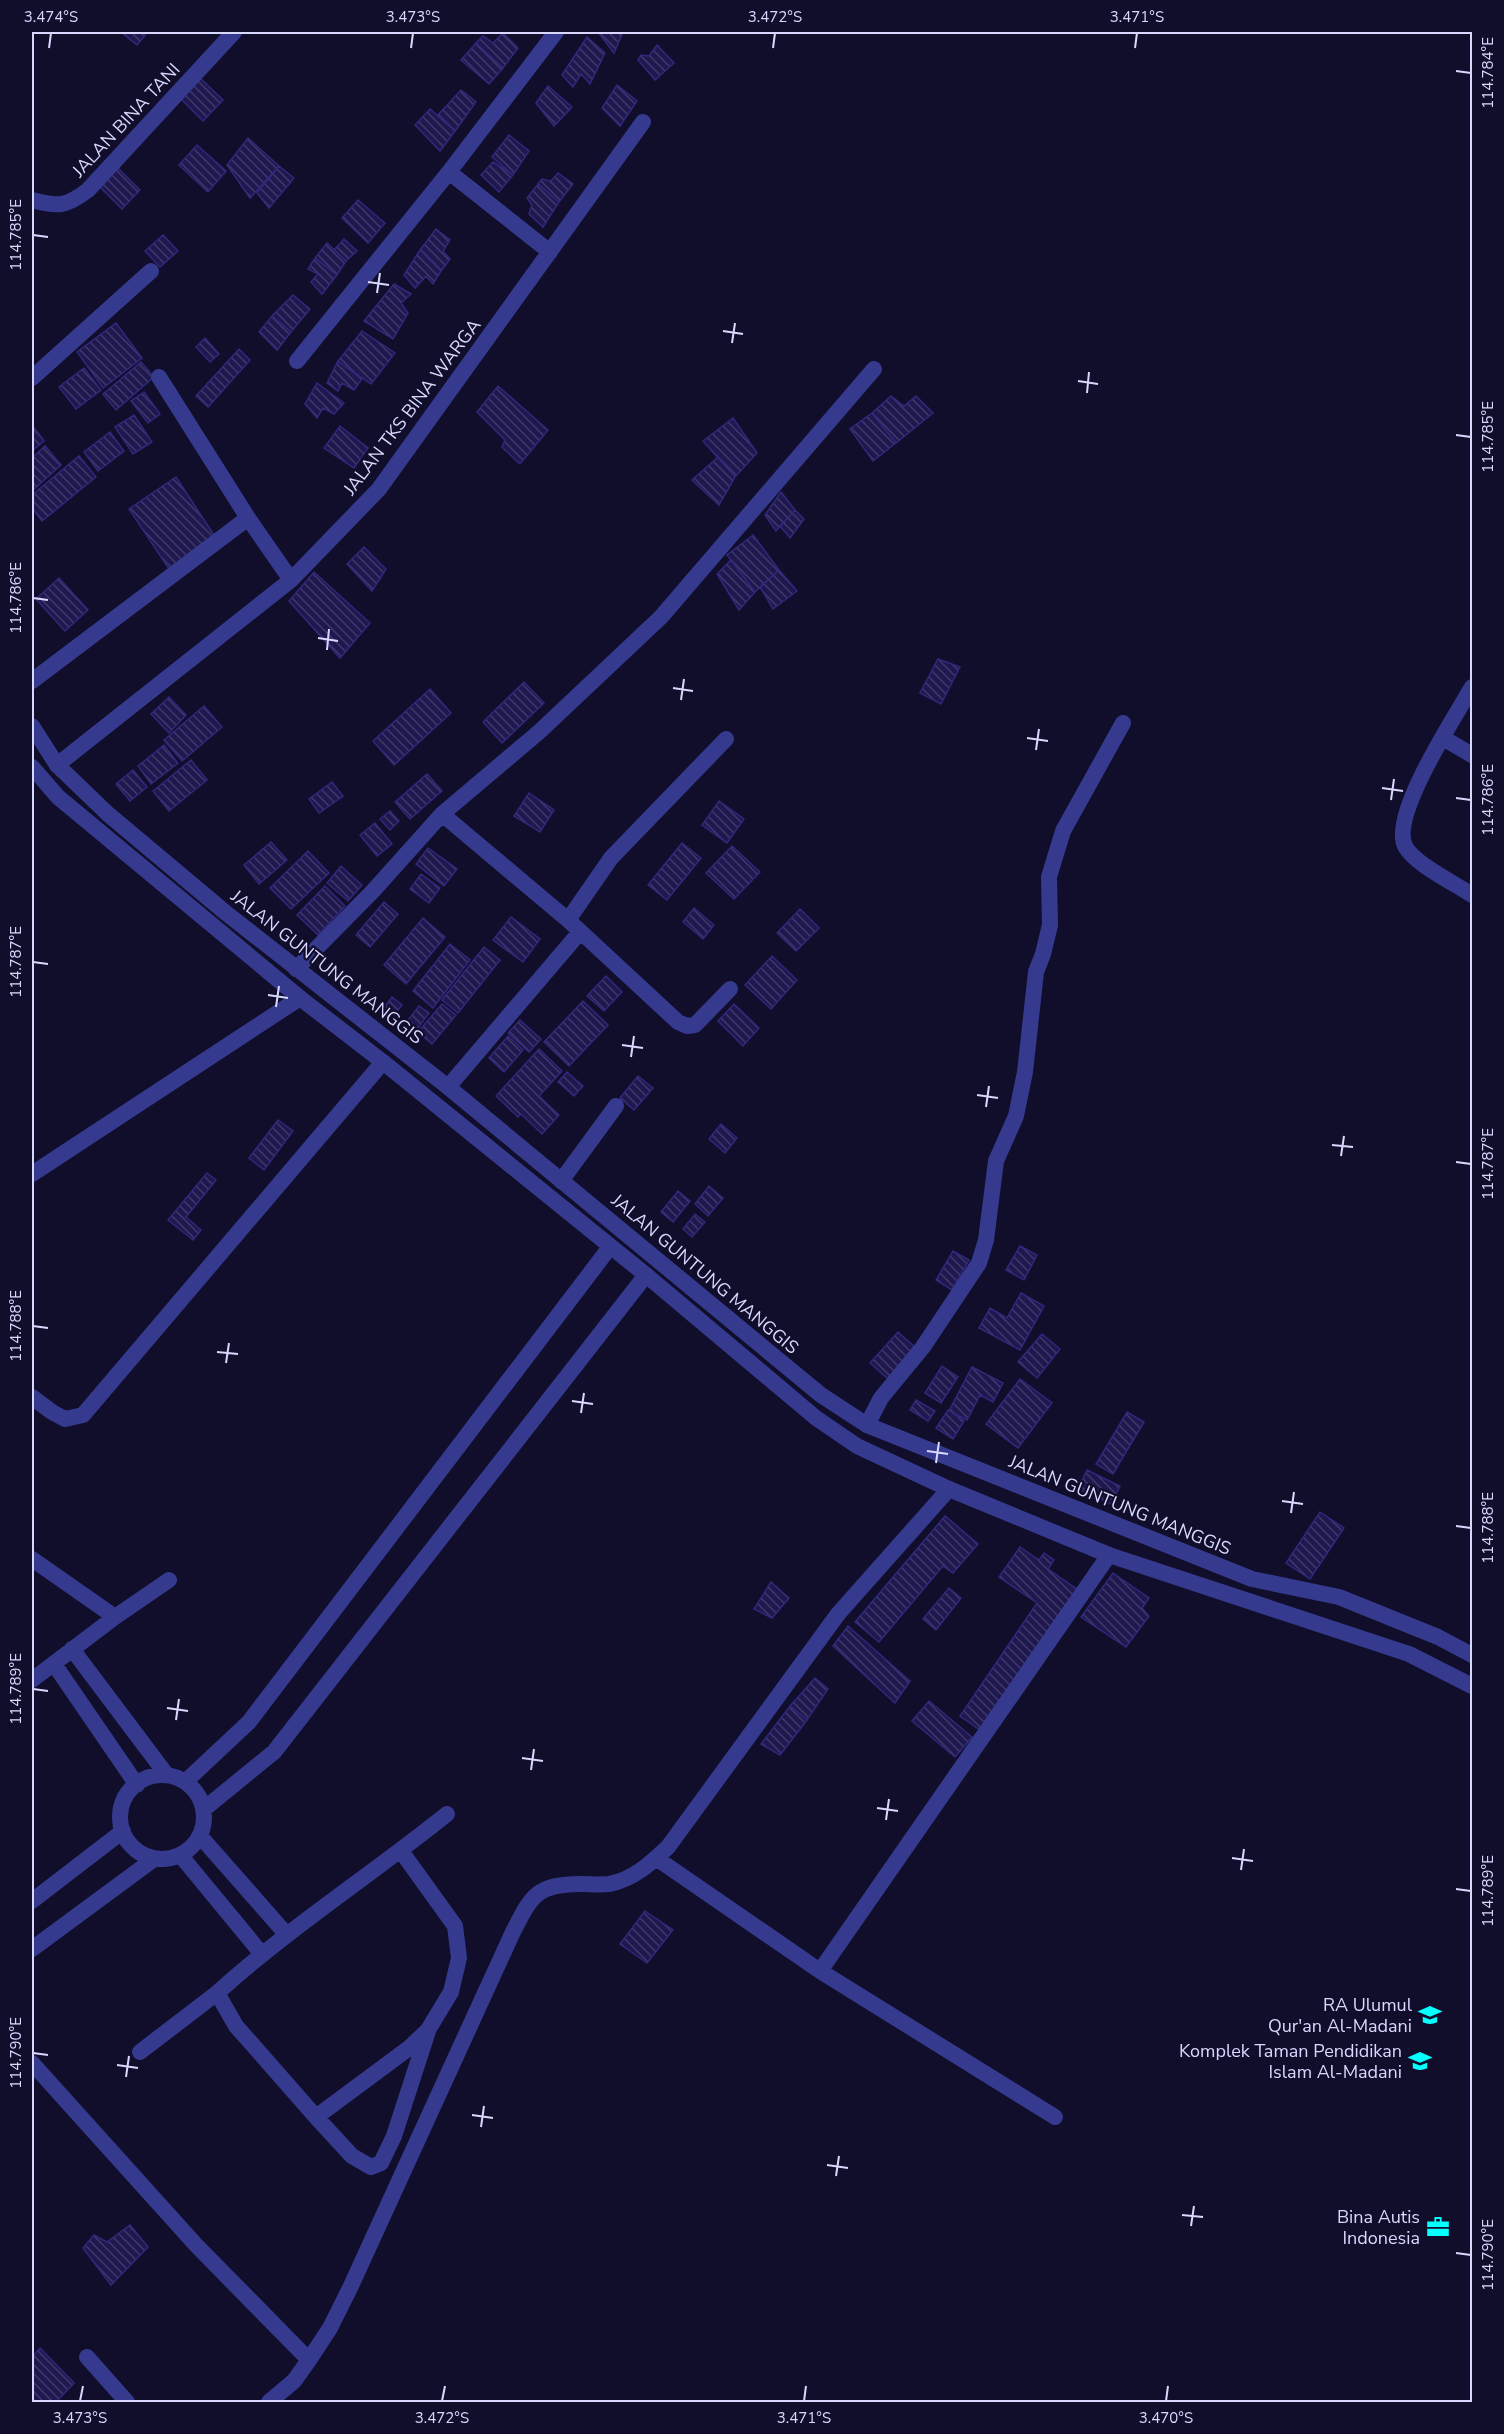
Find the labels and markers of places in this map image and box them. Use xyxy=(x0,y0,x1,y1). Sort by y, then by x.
place label: RA Ulumul Qur'an Al-Madani xyxy=(1268,1993,1413,2038)
school or university icon: RA Ulumul Qur'an Al-Madani xyxy=(1417,2002,1443,2028)
place label: Komplek Taman Pendidikan Islam Al-Madani xyxy=(1179,2039,1402,2084)
school or university icon: Komplek Taman Pendidikan Islam Al-Madani xyxy=(1407,2048,1433,2074)
place label: Bina Autis Indonesia xyxy=(1337,2205,1420,2250)
office icon: Bina Autis Indonesia xyxy=(1425,2214,1451,2240)

